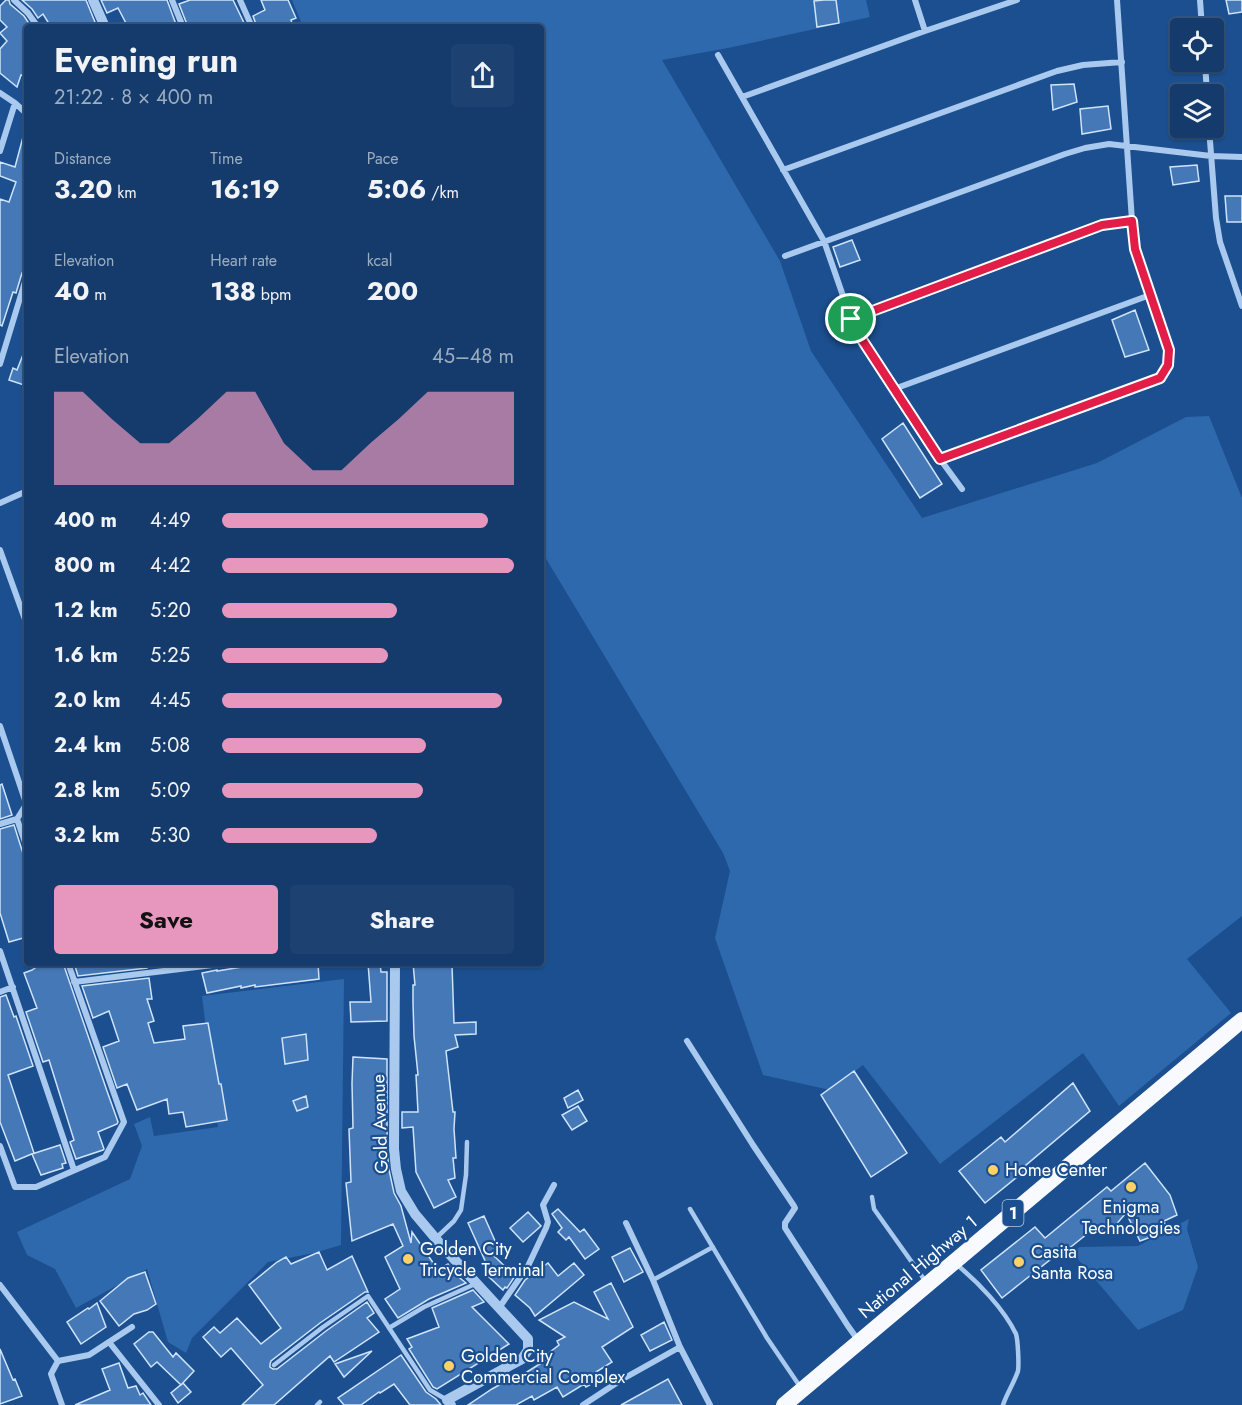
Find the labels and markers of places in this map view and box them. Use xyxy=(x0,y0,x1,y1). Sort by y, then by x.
pin xyxy=(825,293,876,344)
place label: Home Center xyxy=(1005,1157,1108,1183)
marker: Home Center xyxy=(986,1163,1000,1177)
marker: Enigma Technologies xyxy=(1124,1180,1138,1194)
place label: Enigma Technologies xyxy=(1082,1194,1180,1241)
place label: Golden City Tricycle Terminal xyxy=(420,1236,544,1283)
place label: Casita Santa Rosa xyxy=(1031,1239,1113,1286)
marker: Golden City Tricycle Terminal xyxy=(401,1252,415,1266)
marker: Casita Santa Rosa xyxy=(1012,1255,1026,1269)
place label: Golden City Commercial Complex xyxy=(461,1343,625,1390)
marker: Golden City Commercial Complex xyxy=(442,1359,456,1373)

